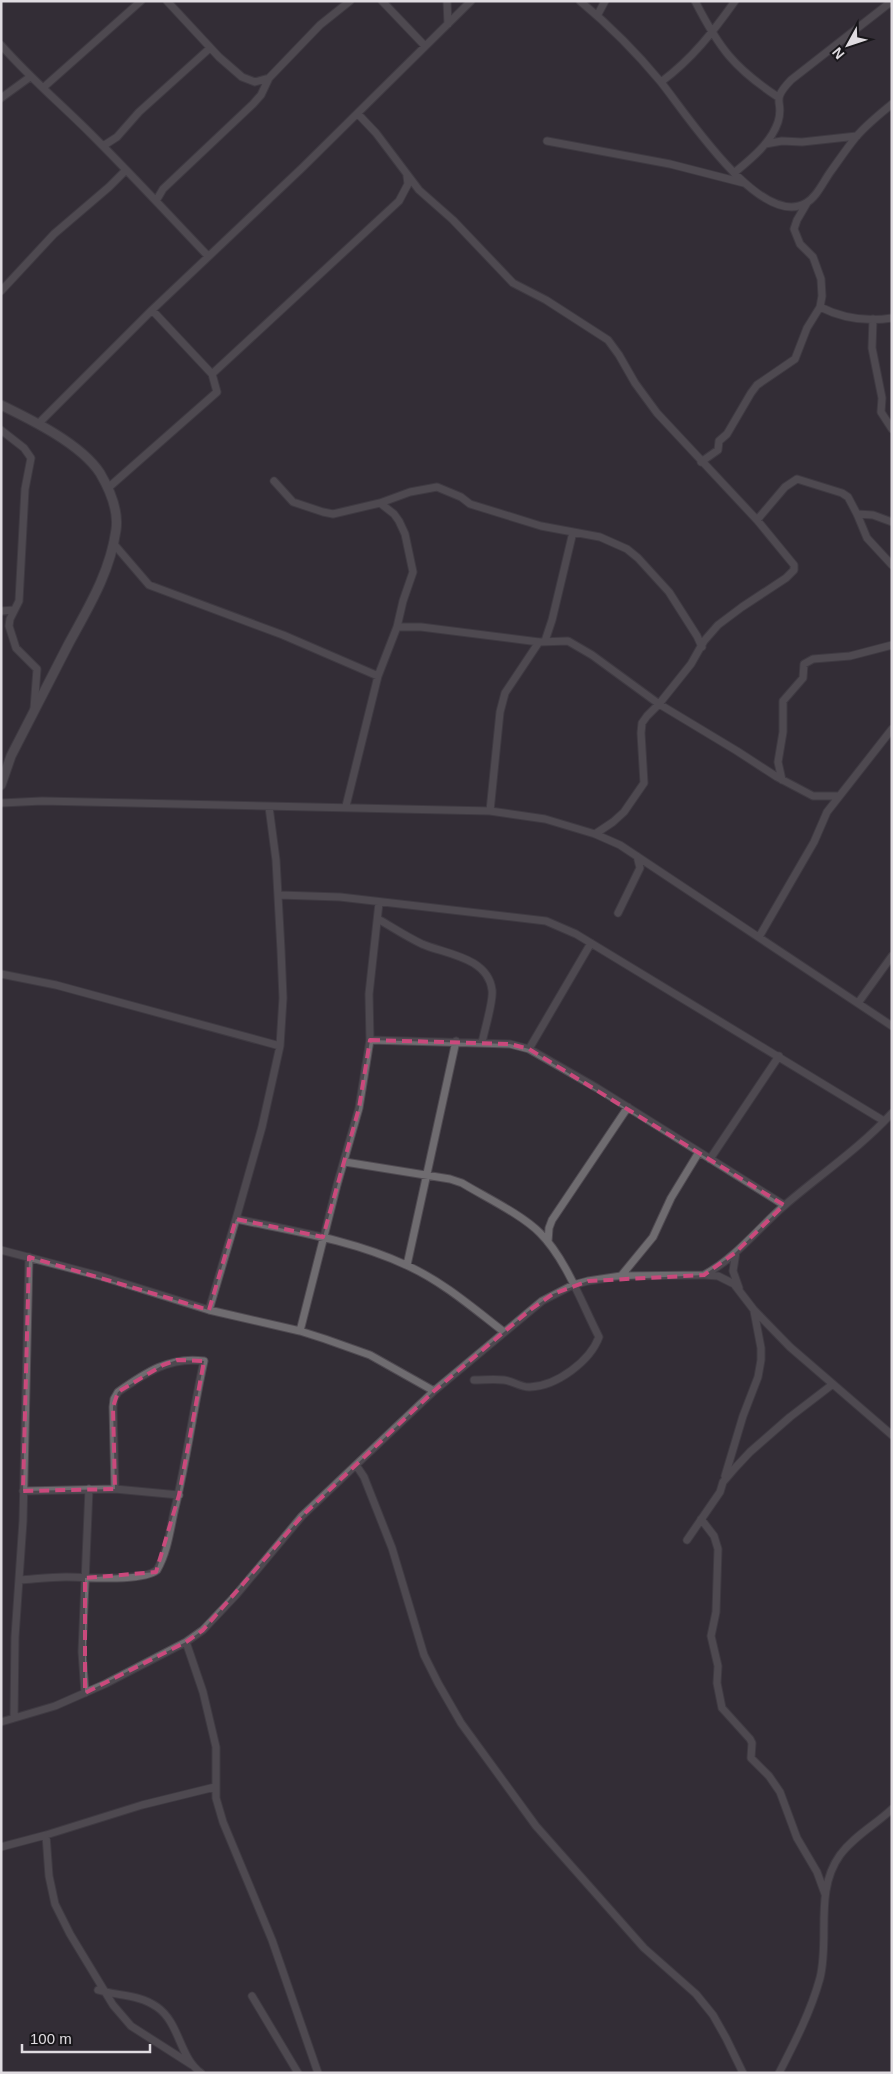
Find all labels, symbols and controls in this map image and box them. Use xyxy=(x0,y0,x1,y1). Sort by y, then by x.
north arrow xyxy=(823,20,873,70)
text: N xyxy=(829,44,847,62)
scale bar xyxy=(22,2022,150,2054)
text: 100 m xyxy=(30,2030,72,2047)

